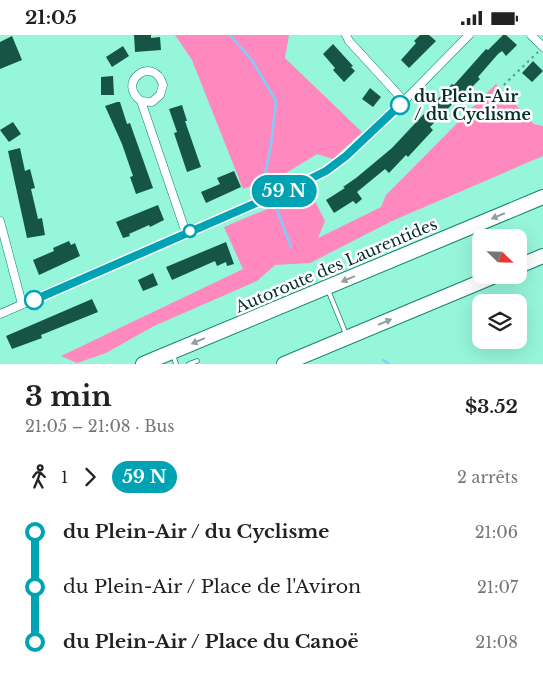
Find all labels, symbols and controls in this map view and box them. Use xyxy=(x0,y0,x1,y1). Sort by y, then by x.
text: 21:05 xyxy=(25,6,77,29)
place label: du Plein-Air / du Cyclisme xyxy=(414,86,531,124)
marker: du Plein-Air / du Cyclisme xyxy=(390,95,410,115)
line badge: 59 N xyxy=(249,175,319,207)
text: 59 N xyxy=(262,180,306,202)
street label: Autoroute des Laurentides xyxy=(231,213,440,317)
one-way arrow xyxy=(491,213,505,221)
unlabelled marker xyxy=(183,224,197,238)
north arrow xyxy=(472,229,528,284)
map controls xyxy=(472,229,527,349)
one-way arrow xyxy=(341,275,355,283)
unlabelled marker xyxy=(24,290,44,310)
button: layers xyxy=(472,294,527,349)
one-way arrow xyxy=(378,317,392,325)
one-way arrow xyxy=(190,337,205,345)
text: 3 min xyxy=(25,379,112,414)
text: $3.52 xyxy=(465,395,518,418)
text: 21:05 – 21:08 · Bus xyxy=(25,416,174,436)
icon: walk xyxy=(25,463,53,491)
icon: forward xyxy=(76,463,104,491)
text: 59 N xyxy=(122,466,167,488)
text: 1 xyxy=(61,467,68,487)
text: 2 arrêts xyxy=(457,467,518,487)
text: du Plein-Air / du Cyclisme xyxy=(63,520,329,543)
text: 21:06 xyxy=(475,522,518,542)
text: du Plein-Air / Place de l'Aviron xyxy=(63,575,361,598)
text: 21:07 xyxy=(477,577,518,597)
text: du Plein-Air / Place du Canoë xyxy=(63,630,359,653)
text: 21:08 xyxy=(475,632,518,652)

